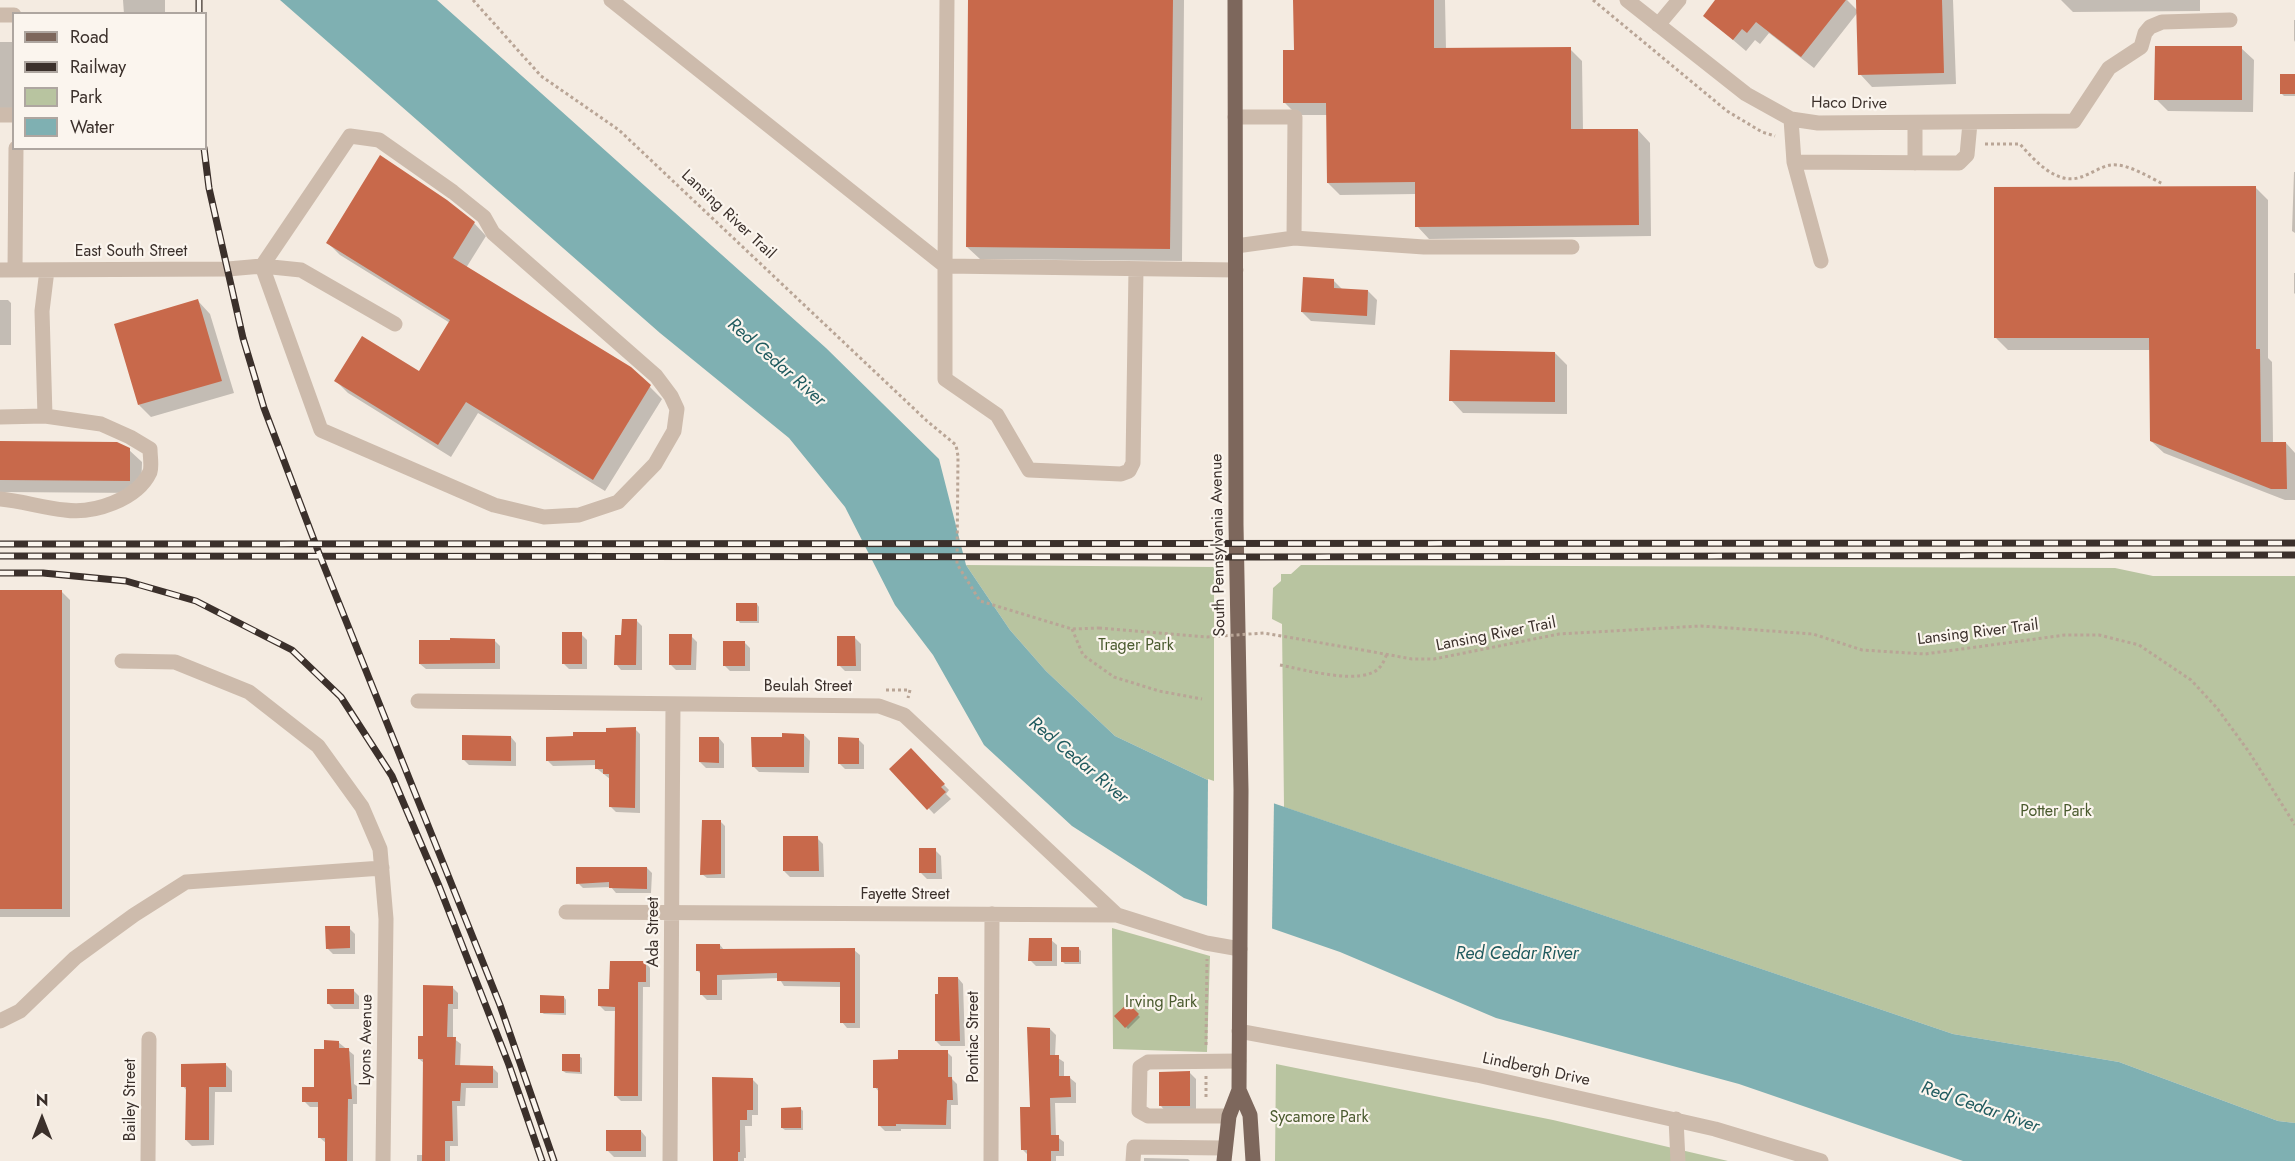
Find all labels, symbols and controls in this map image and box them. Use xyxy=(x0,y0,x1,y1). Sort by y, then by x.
legend xyxy=(12,12,207,150)
text: Road xyxy=(70,24,109,50)
text: Railway xyxy=(70,54,126,80)
text: Park xyxy=(70,84,102,110)
street label: Haco Drive xyxy=(1811,94,1887,114)
text: Water xyxy=(70,114,114,140)
street label: Lansing River Trail xyxy=(677,166,779,264)
street label: East South Street xyxy=(75,242,187,262)
water label: Red Cedar River xyxy=(722,314,830,412)
street label: South Pennsylvania Avenue xyxy=(1208,453,1230,637)
street label: Lansing River Trail xyxy=(1434,614,1558,656)
street label: Lansing River Trail xyxy=(1916,616,2040,650)
park label: Trager Park xyxy=(1098,636,1174,656)
street label: Beulah Street xyxy=(764,677,852,697)
water label: Red Cedar River xyxy=(1024,713,1132,809)
park label: Potter Park xyxy=(2020,802,2092,822)
street label: Fayette Street xyxy=(860,885,950,905)
street label: Ada Street xyxy=(644,897,664,967)
water label: Red Cedar River xyxy=(1455,944,1579,966)
street label: Pontiac Street xyxy=(964,991,984,1083)
park label: Irving Park xyxy=(1125,993,1197,1013)
street label: Lyons Avenue xyxy=(357,994,377,1086)
street label: Lindbergh Drive xyxy=(1481,1049,1591,1091)
street label: Bailey Street xyxy=(121,1059,141,1141)
water label: Red Cedar River xyxy=(1918,1078,2042,1138)
north arrow xyxy=(12,1089,72,1149)
text: N xyxy=(36,1089,48,1112)
park label: Sycamore Park xyxy=(1270,1108,1368,1128)

